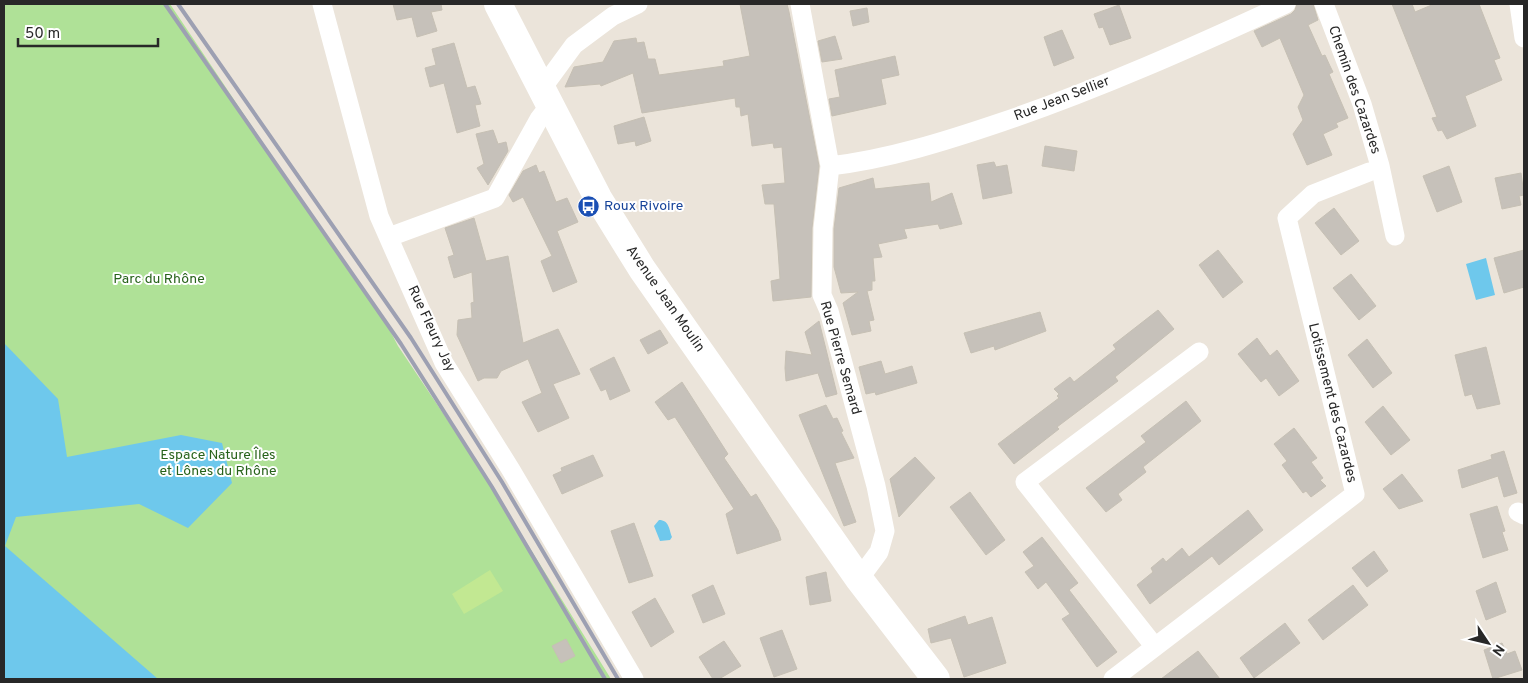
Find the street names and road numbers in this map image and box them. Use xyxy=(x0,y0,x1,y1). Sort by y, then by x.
street label: Chemin des Cazardes xyxy=(1324,24,1384,156)
street label: Rue Jean Sellier xyxy=(1012,73,1113,125)
street label: Avenue Jean Moulin xyxy=(622,243,708,355)
street label: Rue Fleury Jay xyxy=(404,283,458,375)
street label: Rue Pierre Semard xyxy=(816,299,864,417)
street label: Lotissement des Cazardes xyxy=(1304,321,1360,485)

